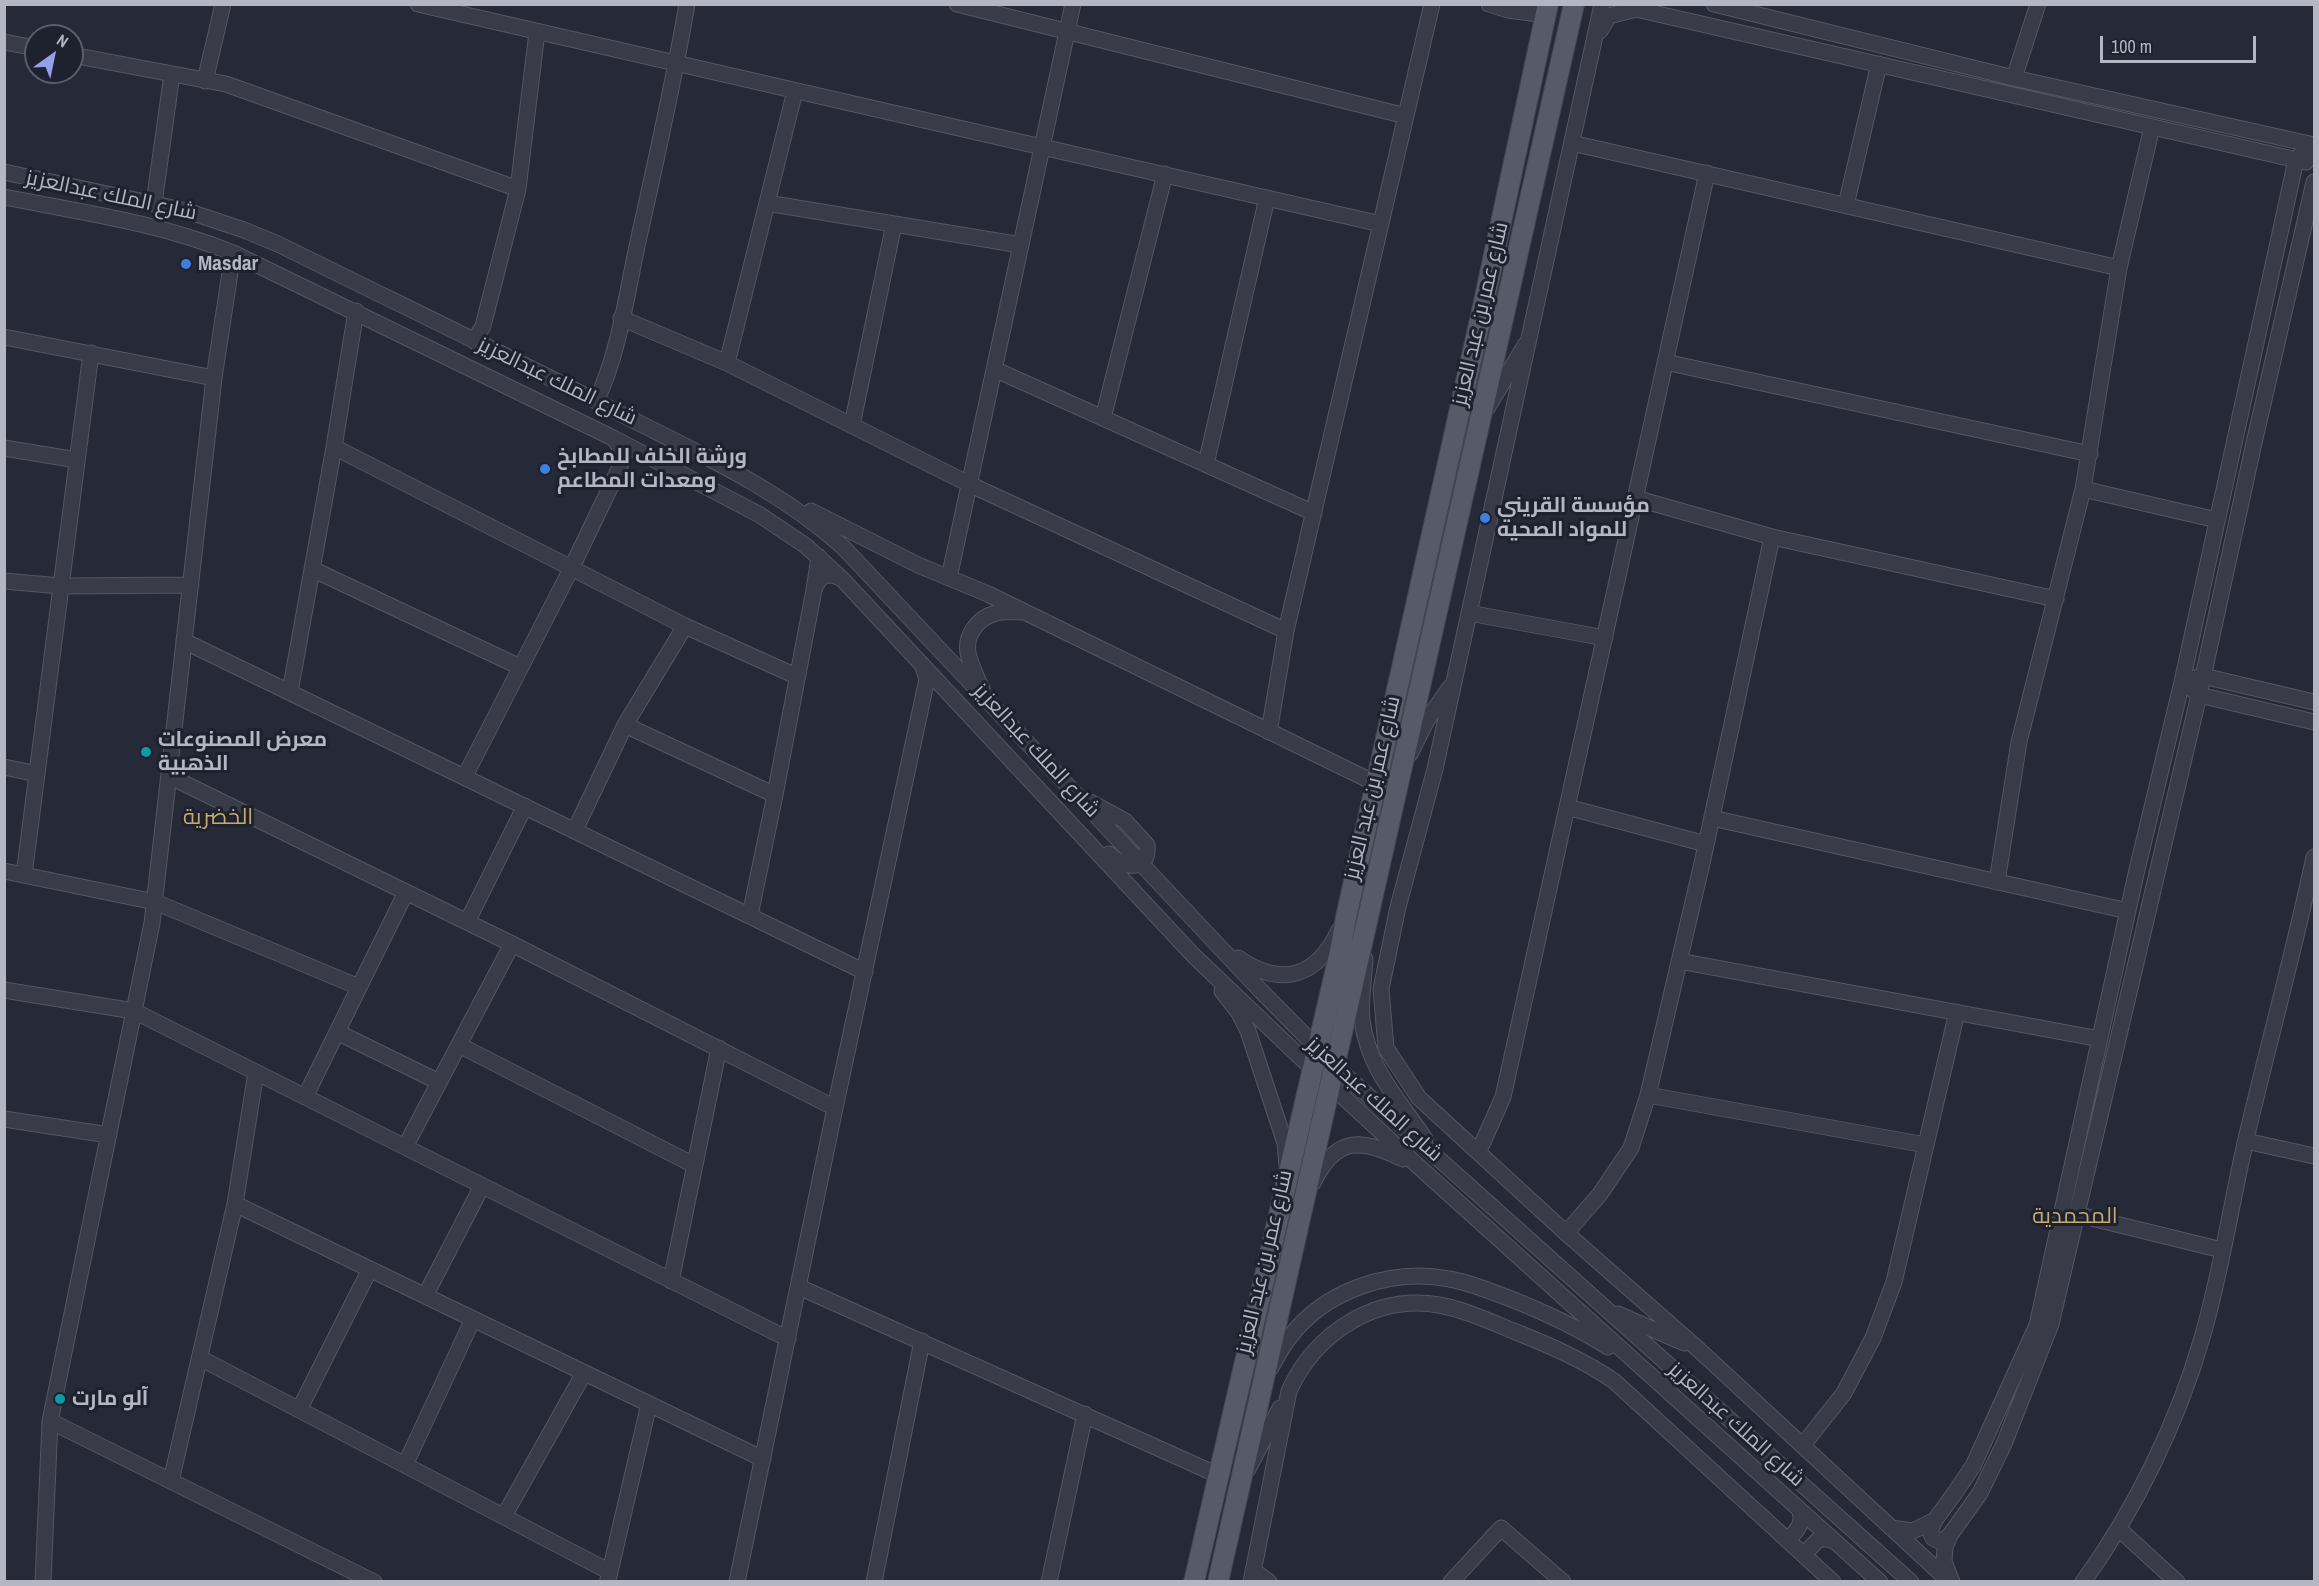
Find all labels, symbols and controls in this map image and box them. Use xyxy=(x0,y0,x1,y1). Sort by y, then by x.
north arrow xyxy=(24,24,84,84)
scale bar xyxy=(2103,24,2259,62)
text: N xyxy=(53,29,73,52)
text: 100 m xyxy=(2111,34,2152,59)
street label: شارع الملك عبدالعزيز xyxy=(23,166,199,226)
street label: شارع عمر بن عبد العزيز xyxy=(1448,220,1514,408)
place label: Masdar xyxy=(198,251,258,277)
marker: Masdar xyxy=(179,257,193,271)
street label: شارع الملك عبدالعزيز xyxy=(473,333,641,431)
place label: ورشة الخلف للمطابخ ومعدات المطاعم xyxy=(557,444,747,494)
marker: ورشة الخلف للمطابخ ومعدات المطاعم xyxy=(538,462,552,476)
place label: مؤسسة القريني للمواد الصحيه xyxy=(1497,493,1650,543)
marker: مؤسسة القريني للمواد الصحيه xyxy=(1478,511,1492,525)
street label: شارع الملك عبدالعزيز xyxy=(967,679,1105,823)
street label: شارع عمر بن عبد العزيز xyxy=(1340,694,1406,882)
place label: معرض المصنوعات الذهبية xyxy=(158,727,327,777)
marker: معرض المصنوعات الذهبية xyxy=(139,745,153,759)
district label: الخضرية xyxy=(183,805,253,831)
street label: شارع الملك عبدالعزيز xyxy=(1301,1032,1447,1168)
street label: شارع عمر بن عبد العزيز xyxy=(1232,1168,1298,1356)
district label: المحمدية xyxy=(2032,1204,2118,1230)
street label: شارع الملك عبدالعزيز xyxy=(1663,1357,1809,1493)
place label: آلو مارت xyxy=(72,1386,148,1412)
marker: آلو مارت xyxy=(53,1392,67,1406)

